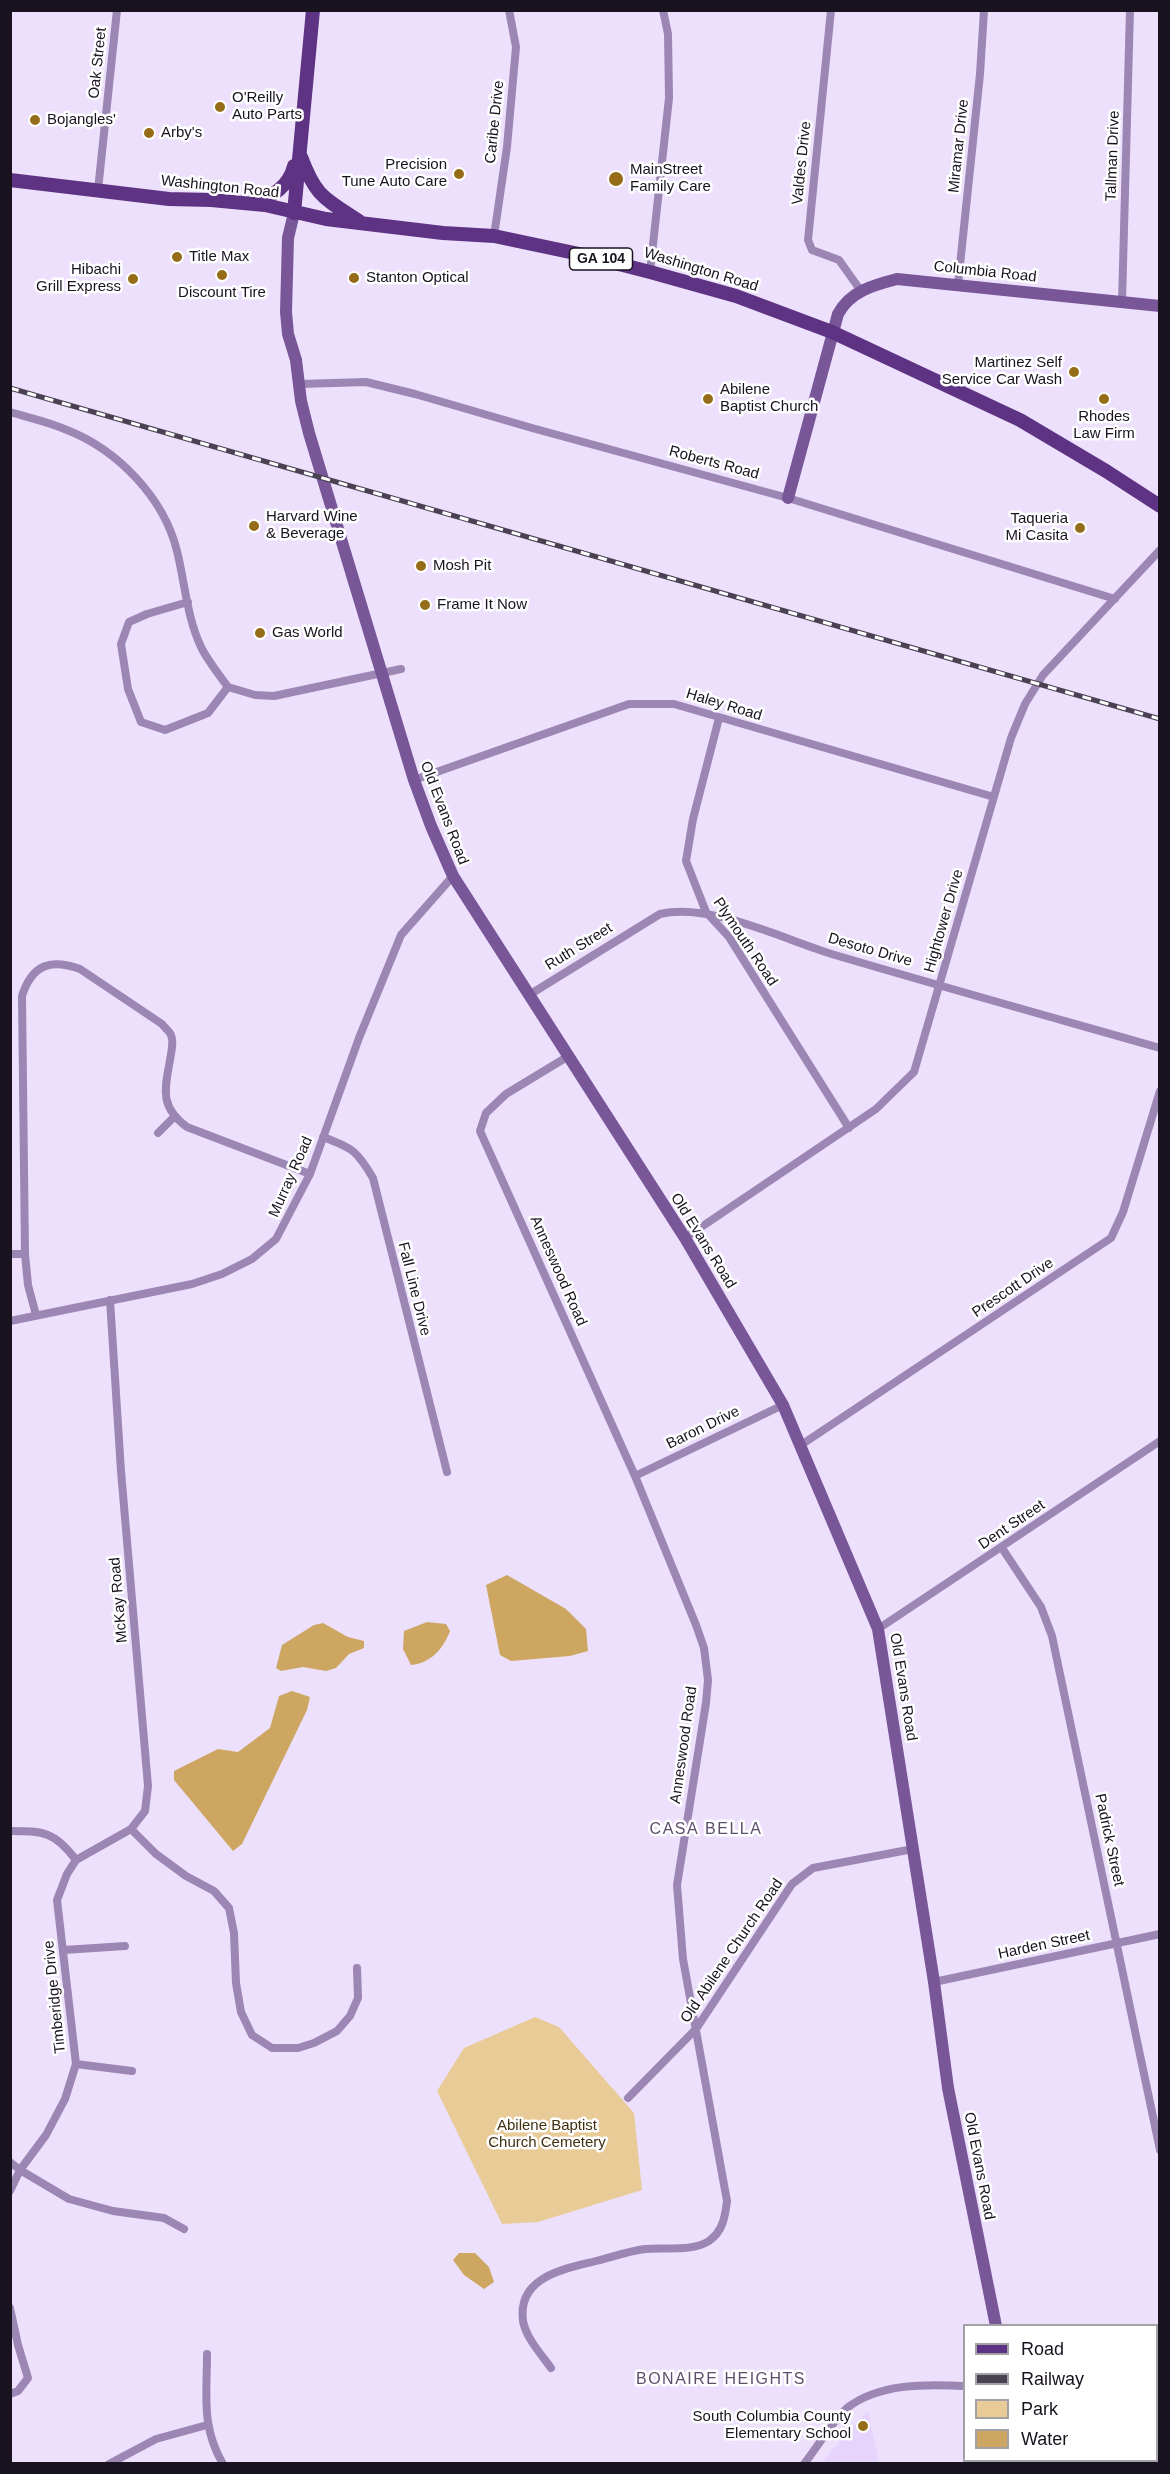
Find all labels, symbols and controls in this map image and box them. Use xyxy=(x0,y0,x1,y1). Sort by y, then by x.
street label: Oak Street xyxy=(85,26,111,100)
street label: Caribe Drive xyxy=(482,80,508,164)
place label: O'Reilly Auto Parts xyxy=(232,89,302,124)
street label: Miramar Drive xyxy=(945,98,973,194)
marker: O'Reilly Auto Parts xyxy=(213,100,227,114)
street label: Tallman Drive xyxy=(1102,110,1124,202)
place label: Bojangles' xyxy=(47,111,116,129)
marker: Bojangles' xyxy=(28,113,42,127)
street label: Valdes Drive xyxy=(789,120,815,206)
place label: Arby's xyxy=(161,124,202,142)
marker: Arby's xyxy=(142,126,156,140)
place label: Precision Tune Auto Care xyxy=(342,156,447,191)
place label: MainStreet Family Care xyxy=(630,161,711,196)
marker: Precision Tune Auto Care xyxy=(452,167,466,181)
marker: MainStreet Family Care xyxy=(607,170,625,188)
street label: Washington Road xyxy=(160,172,280,202)
street label: Washington Road xyxy=(642,244,760,296)
place label: Title Max xyxy=(189,248,249,266)
road number: GA 104 xyxy=(570,248,632,270)
marker: Title Max xyxy=(170,250,184,264)
street label: Columbia Road xyxy=(933,258,1037,286)
place label: Hibachi Grill Express xyxy=(36,261,121,296)
marker: Discount Tire xyxy=(215,268,229,282)
place label: Stanton Optical xyxy=(366,269,469,287)
marker: Stanton Optical xyxy=(347,271,361,285)
marker: Hibachi Grill Express xyxy=(126,272,140,286)
place label: Discount Tire xyxy=(178,284,266,302)
place label: Martinez Self Service Car Wash xyxy=(942,354,1062,389)
marker: Martinez Self Service Car Wash xyxy=(1067,365,1081,379)
place label: Abilene Baptist Church xyxy=(720,381,818,416)
marker: Abilene Baptist Church xyxy=(701,392,715,406)
marker: Rhodes Law Firm xyxy=(1097,392,1111,406)
place label: Rhodes Law Firm xyxy=(1073,408,1135,443)
street label: Roberts Road xyxy=(667,442,761,484)
place label: Harvard Wine & Beverage xyxy=(266,508,358,543)
place label: Taqueria Mi Casita xyxy=(1005,510,1068,545)
marker: Harvard Wine & Beverage xyxy=(247,519,261,533)
marker: Taqueria Mi Casita xyxy=(1073,521,1087,535)
place label: Mosh Pit xyxy=(433,557,491,575)
marker: Mosh Pit xyxy=(414,559,428,573)
place label: Frame It Now xyxy=(437,596,527,614)
marker: Frame It Now xyxy=(418,598,432,612)
place label: Gas World xyxy=(272,624,343,642)
marker: Gas World xyxy=(253,626,267,640)
street label: Haley Road xyxy=(684,685,764,725)
street label: Old Evans Road xyxy=(416,759,472,867)
street label: Hightower Drive xyxy=(921,867,967,975)
street label: Plymouth Road xyxy=(709,894,781,990)
street label: Ruth Street xyxy=(542,919,616,975)
street label: Desoto Drive xyxy=(826,929,914,971)
street label: Murray Road xyxy=(265,1134,317,1220)
street label: Old Evans Road xyxy=(666,1190,740,1292)
street label: Anneswood Road xyxy=(526,1213,590,1329)
street label: Fall Line Drive xyxy=(394,1240,434,1338)
street label: Prescott Drive xyxy=(969,1254,1057,1322)
street label: Baron Drive xyxy=(663,1403,743,1453)
street label: Dent Street xyxy=(976,1496,1048,1554)
street label: McKay Road xyxy=(106,1556,132,1644)
street label: Old Evans Road xyxy=(886,1632,920,1742)
street label: Anneswood Road xyxy=(667,1685,701,1805)
street label: Padrick Street xyxy=(1090,1792,1128,1888)
district label: CASA BELLA xyxy=(650,1820,762,1840)
street label: Old Abilene Church Road xyxy=(677,1875,787,2027)
street label: Harden Street xyxy=(996,1926,1092,1964)
street label: Timberidge Drive xyxy=(40,1940,70,2054)
street label: Old Evans Road xyxy=(960,2111,998,2221)
park label: Abilene Baptist Church Cemetery xyxy=(488,2117,606,2152)
legend xyxy=(963,2324,1158,2462)
text: Road xyxy=(1021,2339,1064,2359)
text: Railway xyxy=(1021,2369,1084,2389)
district label: BONAIRE HEIGHTS xyxy=(636,2370,806,2390)
text: Park xyxy=(1021,2399,1058,2419)
place label: South Columbia County Elementary School xyxy=(693,2408,851,2443)
marker: South Columbia County Elementary School xyxy=(856,2419,870,2433)
text: Water xyxy=(1021,2429,1068,2449)

